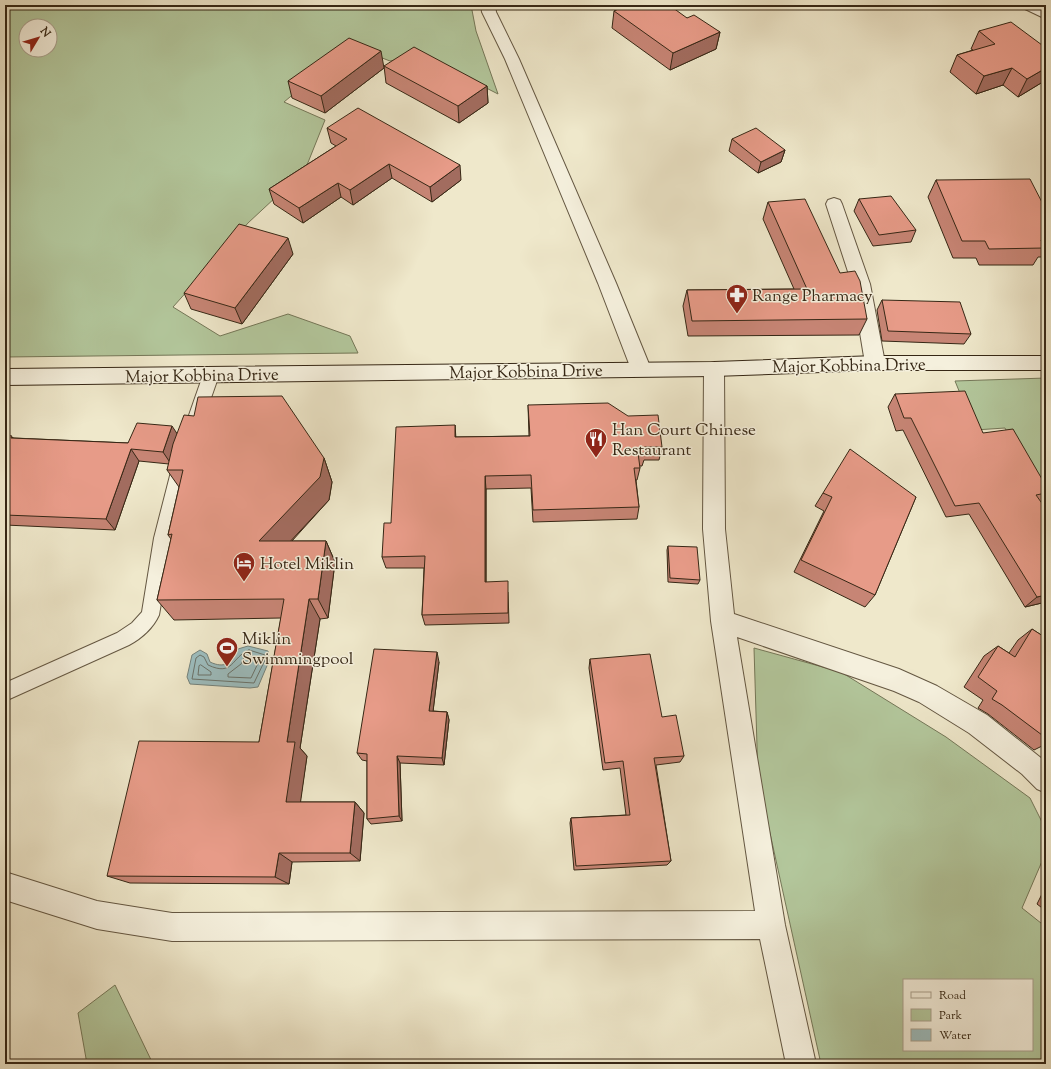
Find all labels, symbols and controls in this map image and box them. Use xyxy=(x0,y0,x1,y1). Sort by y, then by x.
north arrow xyxy=(18,18,58,58)
text: N xyxy=(35,23,54,41)
pharmacy icon: Range Pharmacy xyxy=(724,282,750,315)
place label: Range Pharmacy xyxy=(752,285,873,309)
street label: Major Kobbina Drive xyxy=(772,354,926,380)
street label: Major Kobbina Drive xyxy=(449,360,603,386)
street label: Major Kobbina Drive xyxy=(125,364,279,390)
place label: Han Court Chinese Restaurant xyxy=(612,419,756,463)
restaurant icon: Han Court Chinese Restaurant xyxy=(583,426,609,459)
hotel icon: Hotel Miklin xyxy=(231,550,257,583)
place label: Hotel Miklin xyxy=(260,553,354,577)
place label: Miklin Swimmingpool xyxy=(242,628,354,672)
sports icon: Miklin Swimmingpool xyxy=(214,635,240,668)
legend xyxy=(903,979,1033,1051)
text: Road xyxy=(939,987,966,1005)
text: Park xyxy=(939,1007,962,1025)
text: Water xyxy=(939,1027,972,1045)

